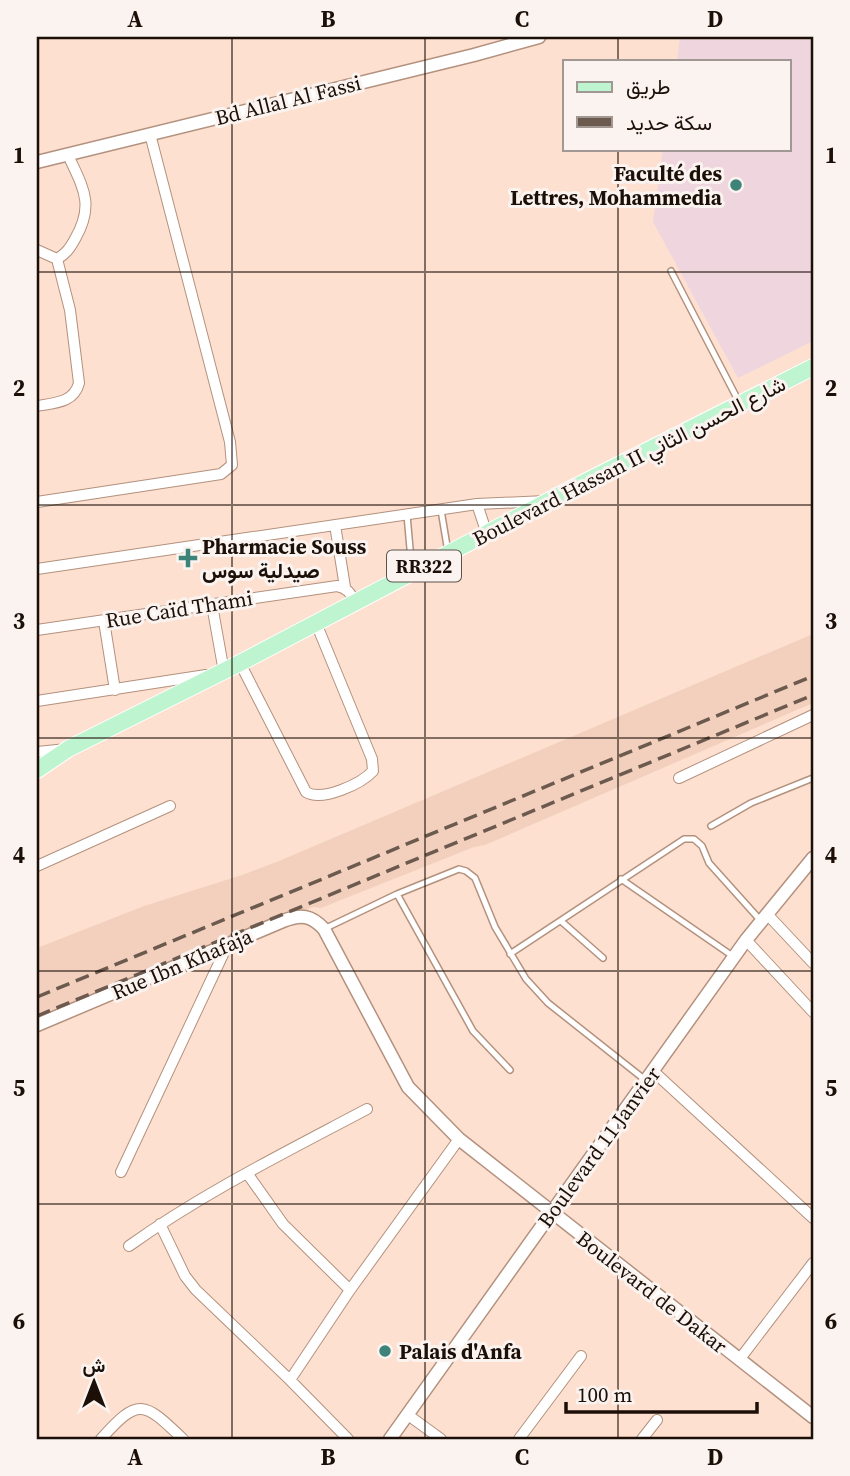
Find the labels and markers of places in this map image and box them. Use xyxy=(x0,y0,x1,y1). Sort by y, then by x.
place label: Faculté des Lettres, Mohammedia xyxy=(510,159,723,212)
marker: Faculté des Lettres, Mohammedia xyxy=(728,177,744,193)
place label: Pharmacie Souss صيدلية سوس xyxy=(202,532,367,585)
marker: Pharmacie Souss صيدلية سوس xyxy=(180,550,196,566)
place label: Palais d'Anfa xyxy=(399,1337,523,1366)
marker: Palais d'Anfa xyxy=(377,1343,393,1359)

